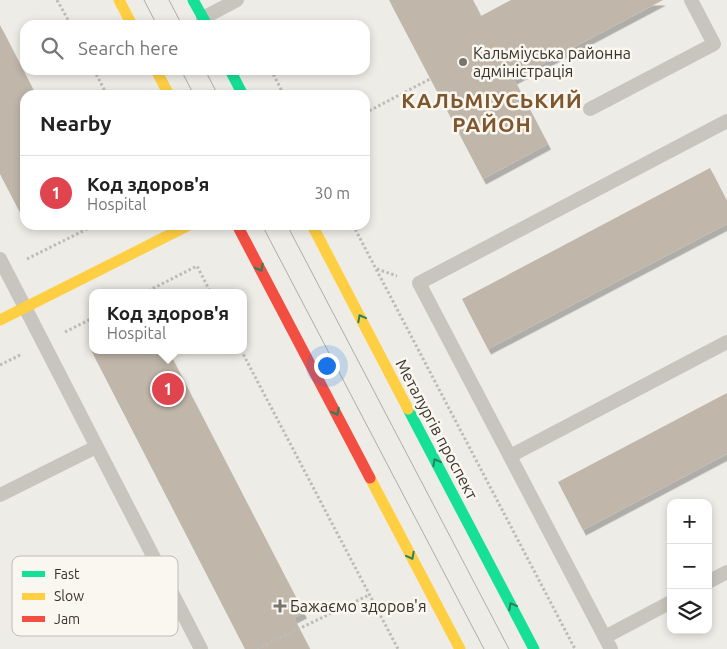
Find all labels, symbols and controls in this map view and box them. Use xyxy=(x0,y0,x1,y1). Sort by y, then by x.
search box xyxy=(20,20,370,75)
icon: search xyxy=(38,34,66,62)
text: Search here xyxy=(78,37,178,59)
place label: Кальміуська районна адміністрація xyxy=(473,44,631,80)
marker: Кальміуська районна адміністрація xyxy=(457,56,469,68)
district label: КАЛЬМІУСЬКИЙ РАЙОН xyxy=(401,88,583,136)
text: Nearby xyxy=(40,111,111,135)
text: Код здоров'я xyxy=(87,173,209,195)
text: 1 xyxy=(51,184,61,202)
text: 30 m xyxy=(314,184,350,202)
text: Hospital xyxy=(87,195,146,213)
one-way arrow xyxy=(254,263,264,272)
popup xyxy=(89,289,247,354)
text: Код здоров'я xyxy=(107,302,229,324)
one-way arrow xyxy=(357,314,367,323)
text: Hospital xyxy=(107,324,166,342)
your location xyxy=(314,353,340,379)
street label: Металургів проспект xyxy=(392,356,482,502)
pin: 1 xyxy=(152,370,184,408)
one-way arrow xyxy=(330,407,340,416)
one-way arrow xyxy=(432,458,442,467)
map controls xyxy=(667,499,712,634)
button: + xyxy=(667,499,712,544)
button: − xyxy=(667,544,712,589)
one-way arrow xyxy=(405,551,415,560)
legend xyxy=(12,556,178,636)
text: Fast xyxy=(54,566,80,582)
text: Slow xyxy=(54,588,84,604)
button: layers xyxy=(667,589,712,634)
place label: Бажаємо здоров'я xyxy=(290,597,427,615)
marker: Бажаємо здоров'я xyxy=(274,600,286,612)
one-way arrow xyxy=(508,602,518,611)
text: Jam xyxy=(54,611,80,627)

